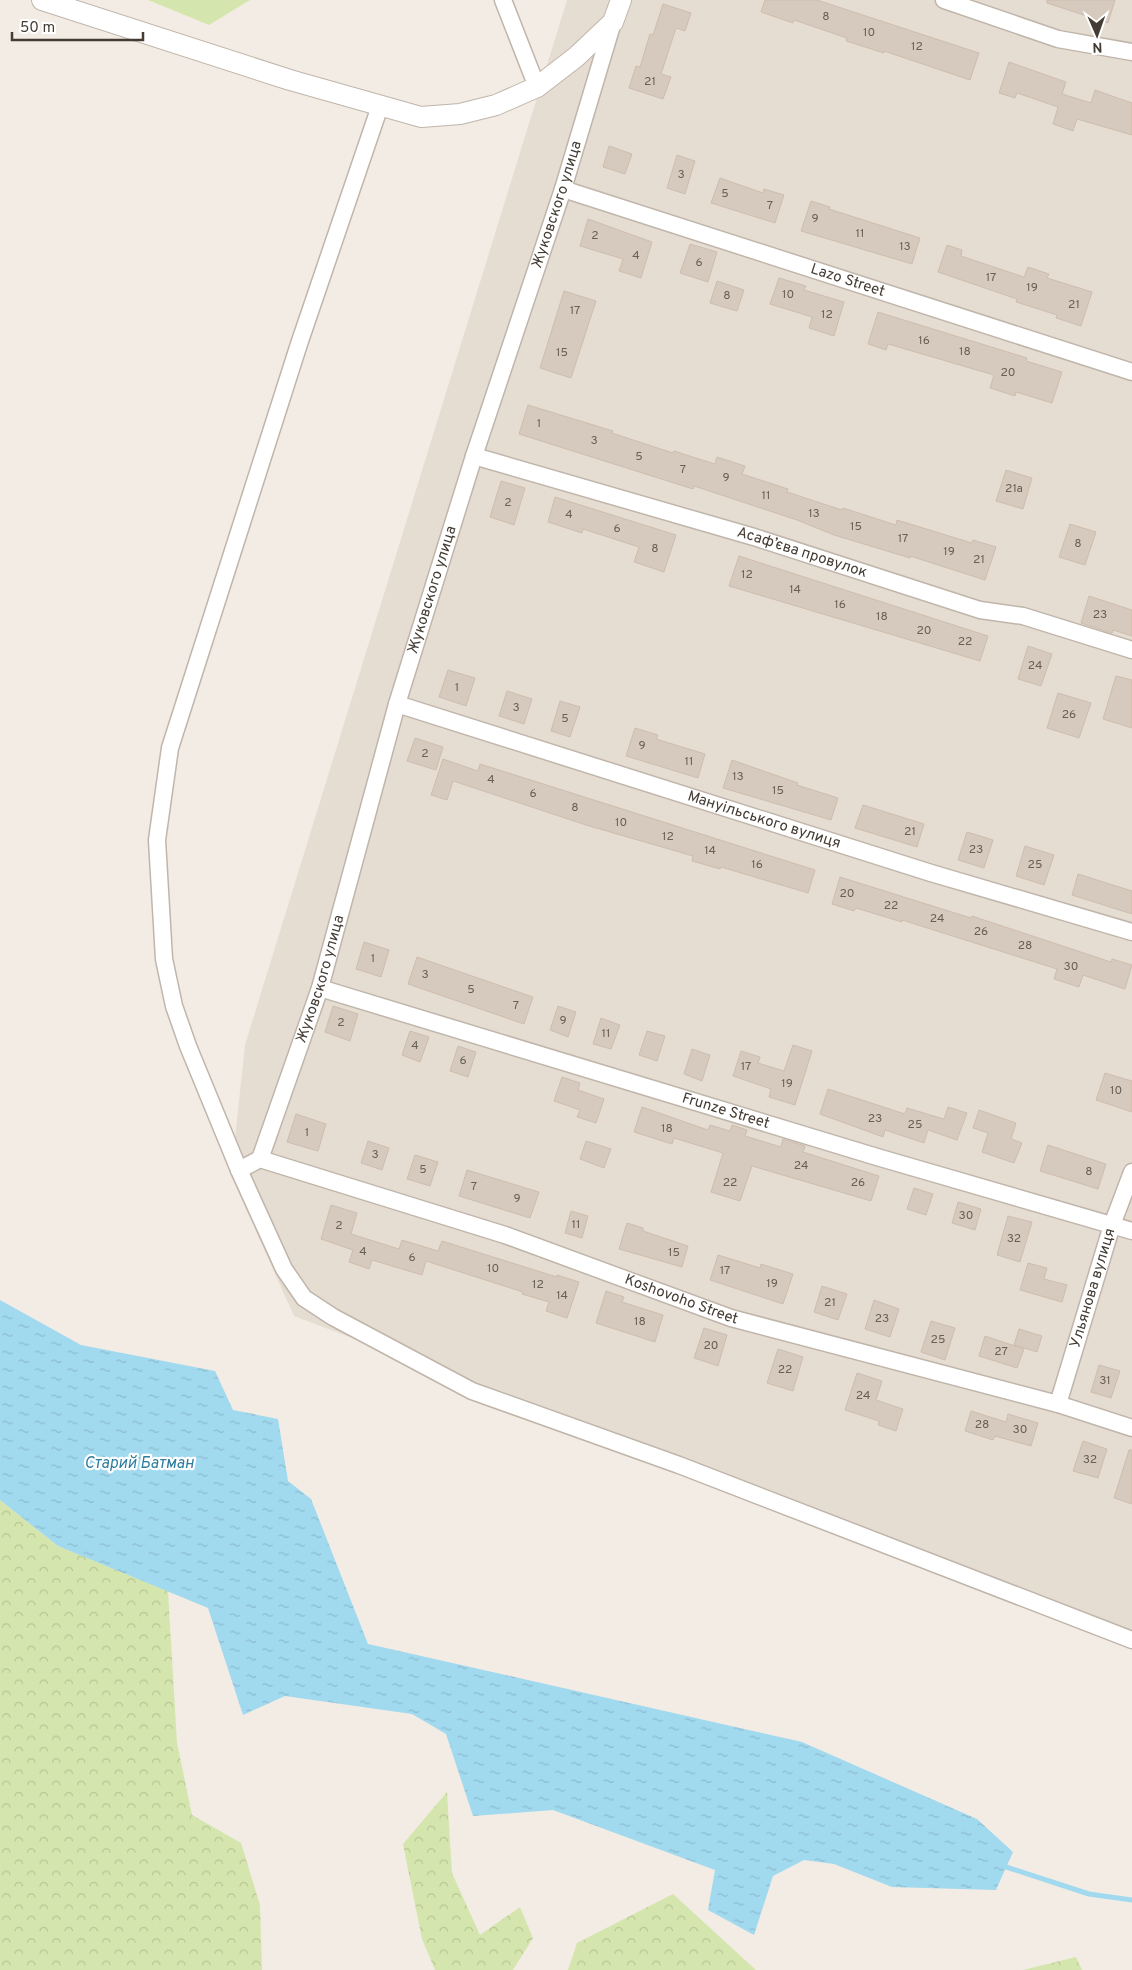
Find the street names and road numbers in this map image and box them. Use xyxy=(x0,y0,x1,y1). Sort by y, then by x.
street label: Жуковского улица xyxy=(528,139,586,271)
street label: Lazo Street xyxy=(808,260,887,301)
street label: Асаф’єва провулок xyxy=(735,523,870,582)
street label: Жуковского улица xyxy=(404,524,461,656)
street label: Мануільського вулиця xyxy=(685,787,843,853)
street label: Жуковского улица xyxy=(292,913,349,1046)
street label: Frunze Street xyxy=(680,1089,772,1133)
street label: Ульянова вулиця xyxy=(1066,1226,1120,1350)
street label: Koshovoho Street xyxy=(622,1270,740,1329)

